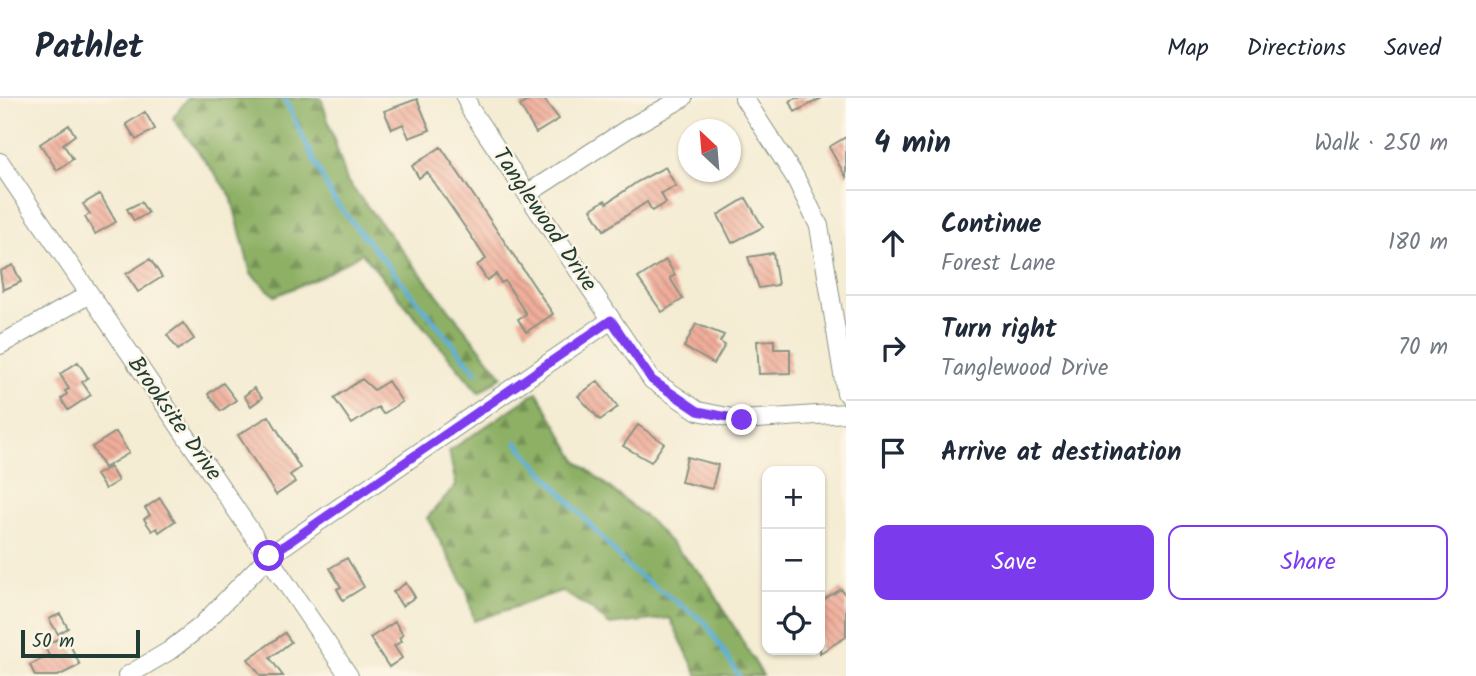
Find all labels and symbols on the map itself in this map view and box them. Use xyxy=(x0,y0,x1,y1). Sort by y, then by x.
north arrow xyxy=(678,119,741,182)
street label: Tanglewood Drive xyxy=(482,141,606,299)
street label: Brooksite Drive xyxy=(117,349,231,489)
route end xyxy=(726,404,757,435)
route start xyxy=(253,540,284,571)
scale bar xyxy=(21,627,140,659)

